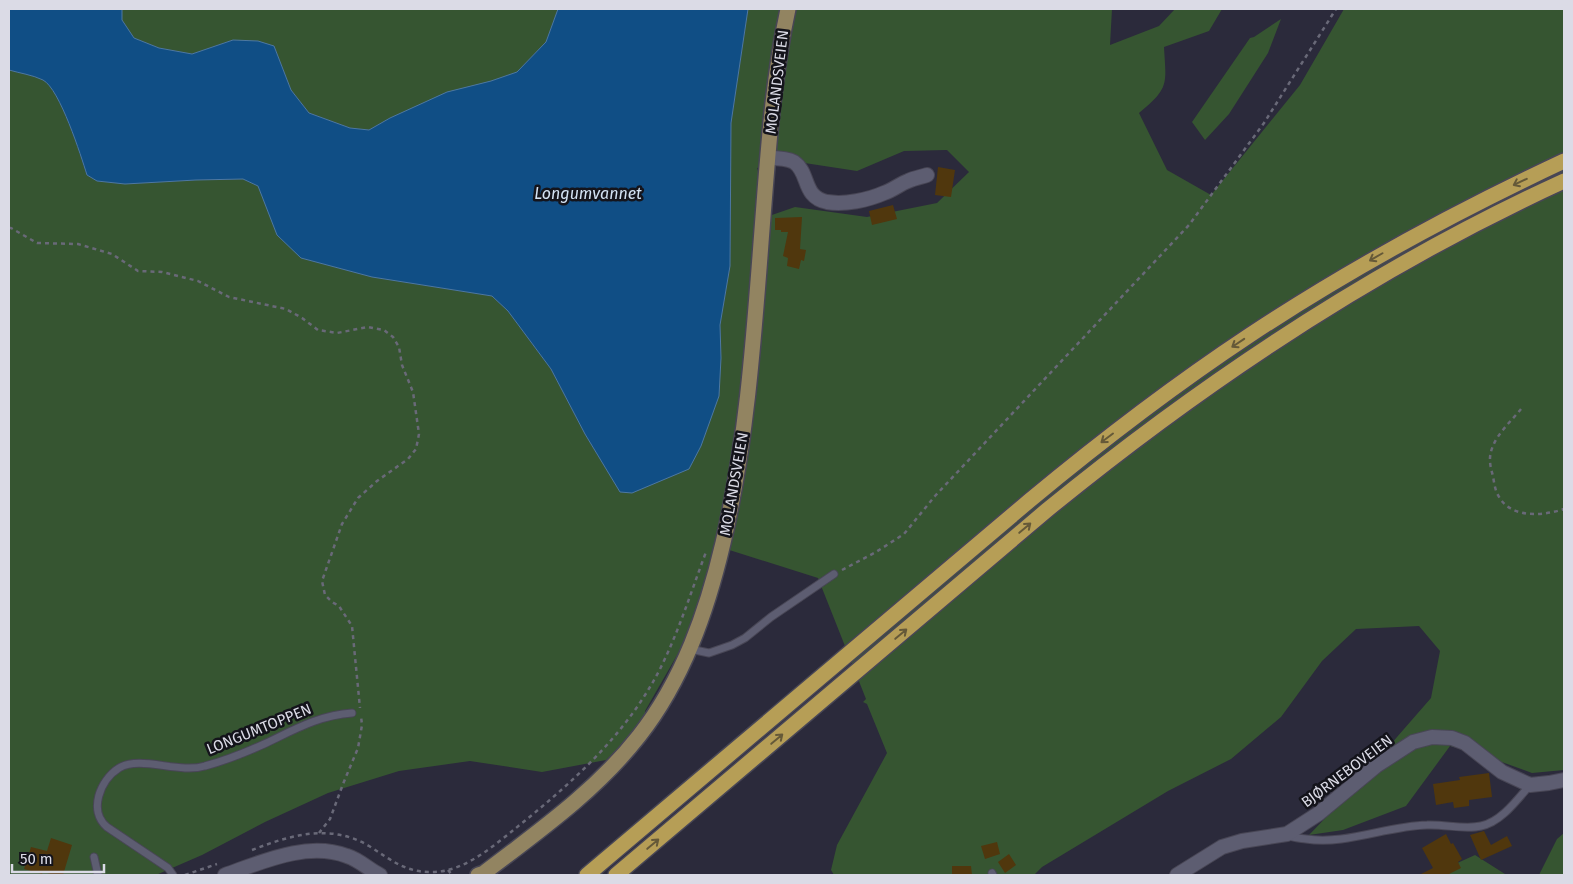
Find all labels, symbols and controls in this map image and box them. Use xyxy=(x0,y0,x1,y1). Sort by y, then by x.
street label: MOLANDSVEIEN xyxy=(762,29,792,135)
one-way arrow xyxy=(1513,177,1528,187)
water label: Longumvannet xyxy=(534,184,642,203)
one-way arrow xyxy=(1370,253,1384,263)
one-way arrow xyxy=(1231,338,1245,348)
street label: MOLANDSVEIEN xyxy=(716,431,752,537)
one-way arrow xyxy=(1100,433,1114,443)
one-way arrow xyxy=(1018,523,1031,534)
one-way arrow xyxy=(894,628,907,639)
street label: LONGUMTOPPEN xyxy=(204,700,314,758)
street label: BJØRNEBOVEIEN xyxy=(1298,731,1396,811)
one-way arrow xyxy=(770,733,783,744)
one-way arrow xyxy=(646,838,659,849)
scale bar xyxy=(12,842,105,874)
text: 50 m xyxy=(20,850,53,868)

